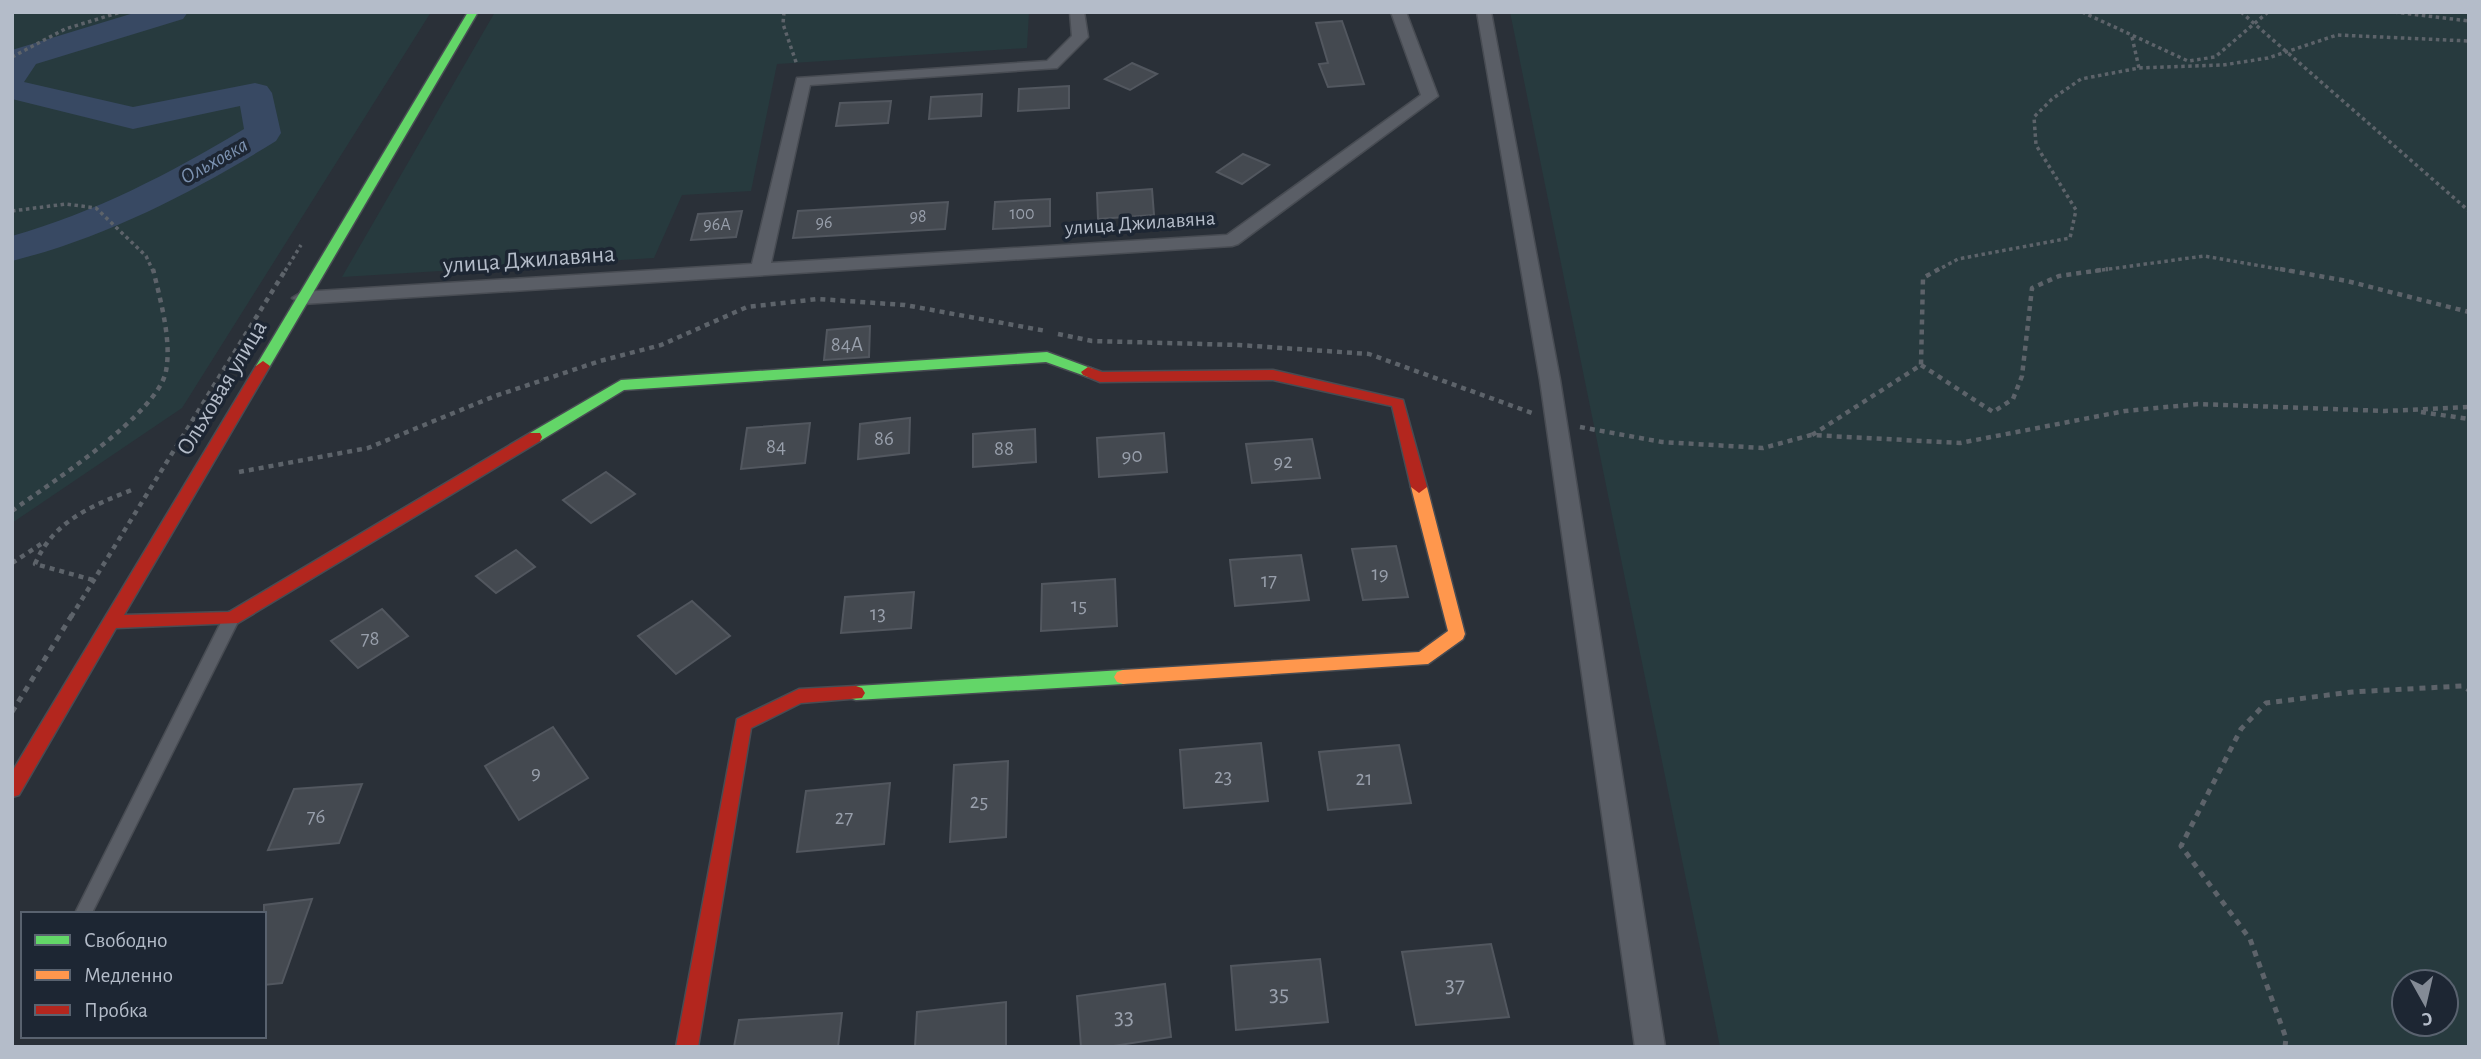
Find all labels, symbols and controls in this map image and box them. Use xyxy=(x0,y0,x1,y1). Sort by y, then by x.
water label: Ольховка xyxy=(177,134,251,188)
house number: 100 xyxy=(1009,205,1035,223)
street label: улица Джилавяна xyxy=(1063,207,1216,239)
house number: 98 xyxy=(910,208,927,226)
house number: 96 xyxy=(816,214,832,232)
house number: 96А xyxy=(703,216,731,234)
street label: улица Джилавяна xyxy=(441,242,616,278)
street label: Ольховая улица xyxy=(172,316,272,460)
house number: 84А xyxy=(831,334,863,355)
house number: 86 xyxy=(874,428,894,449)
house number: 84 xyxy=(766,436,786,457)
house number: 88 xyxy=(994,438,1014,459)
house number: 90 xyxy=(1122,445,1142,466)
house number: 92 xyxy=(1273,451,1293,472)
house number: 19 xyxy=(1371,563,1389,584)
house number: 17 xyxy=(1261,570,1277,591)
house number: 15 xyxy=(1071,595,1087,616)
house number: 13 xyxy=(870,603,886,624)
house number: 78 xyxy=(361,628,379,649)
house number: 9 xyxy=(531,762,541,783)
house number: 23 xyxy=(1214,766,1232,787)
house number: 21 xyxy=(1356,768,1372,789)
house number: 25 xyxy=(970,791,988,812)
house number: 76 xyxy=(307,806,325,827)
house number: 27 xyxy=(835,807,853,828)
legend xyxy=(21,912,266,1038)
text: Свободно xyxy=(84,930,168,951)
text: Медленно xyxy=(84,965,173,986)
north arrow xyxy=(2390,968,2460,1038)
house number: 37 xyxy=(1445,973,1465,997)
house number: 35 xyxy=(1269,982,1289,1006)
text: Пробка xyxy=(84,1000,148,1021)
house number: 33 xyxy=(1114,1005,1134,1029)
text: С xyxy=(2421,1008,2434,1028)

